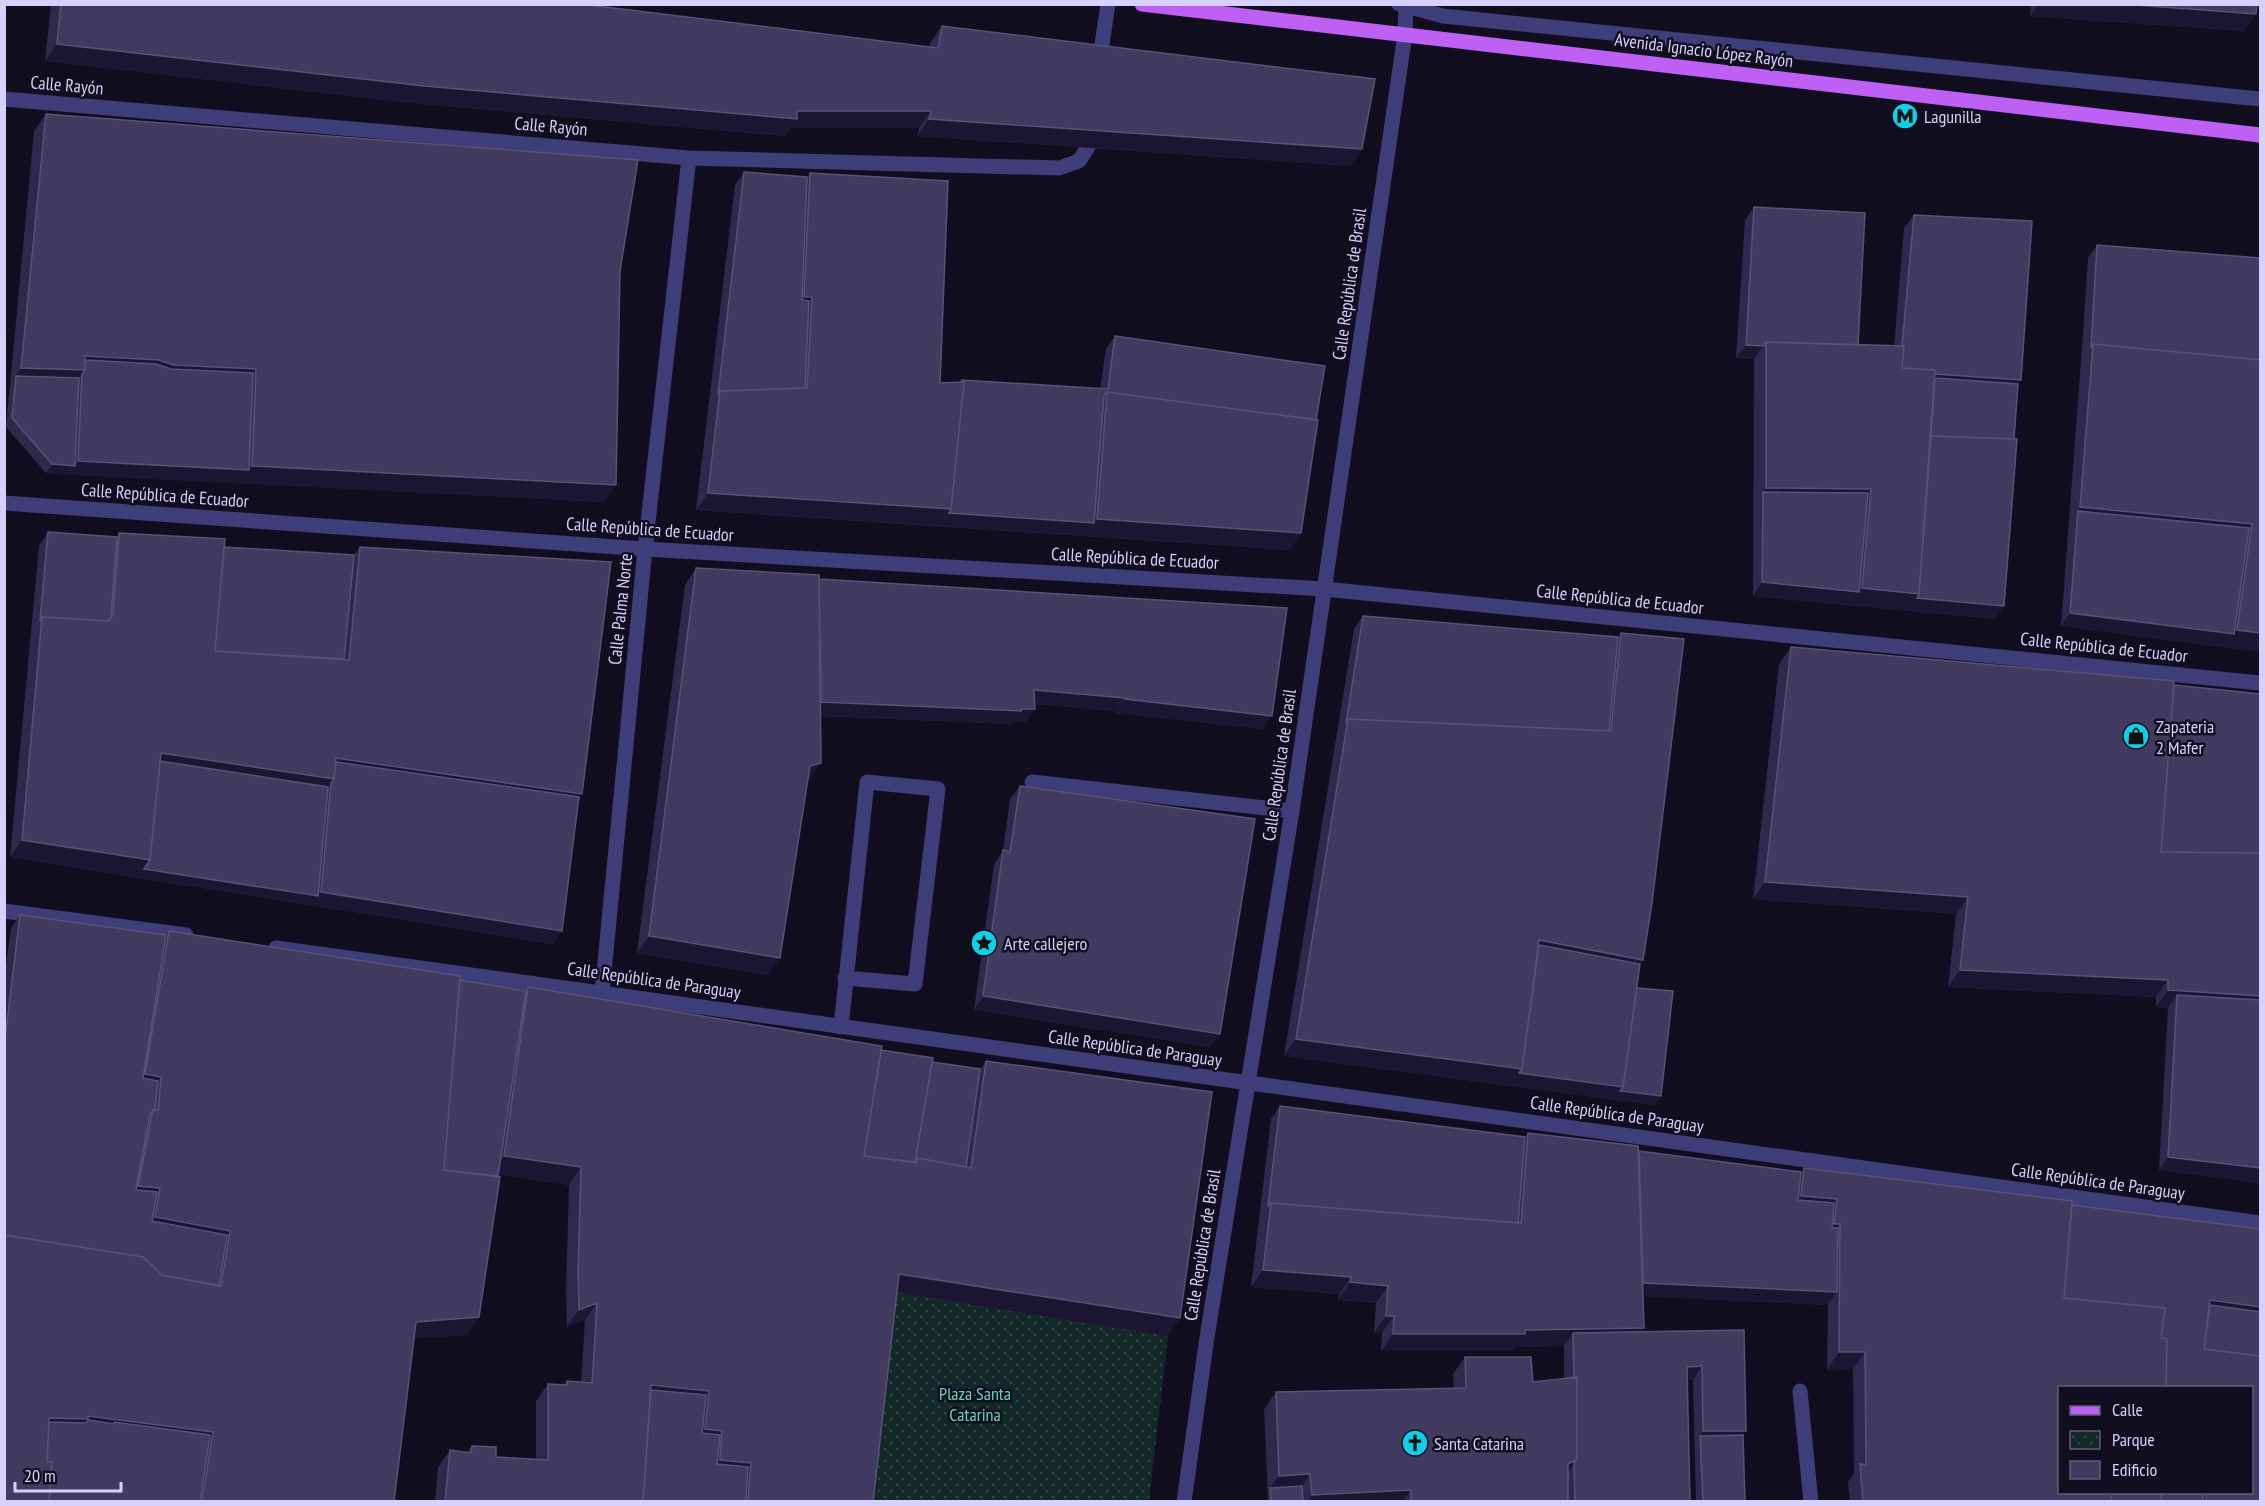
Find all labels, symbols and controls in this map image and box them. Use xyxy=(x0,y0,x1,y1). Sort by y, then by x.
street label: Avenida Ignacio López Rayón xyxy=(1613,28,1795,72)
street label: Calle Rayón xyxy=(30,70,104,100)
metro station icon: Lagunilla xyxy=(1890,101,1920,131)
place label: Lagunilla xyxy=(1924,105,1981,128)
street label: Calle Rayón xyxy=(514,111,588,141)
street label: Calle República de Brasil xyxy=(1327,206,1371,361)
street label: Calle República de Ecuador xyxy=(80,478,250,512)
street label: Calle República de Ecuador xyxy=(565,512,735,546)
street label: Calle República de Ecuador xyxy=(1051,542,1219,574)
street label: Calle Palma Norte xyxy=(603,552,637,666)
street label: Calle República de Ecuador xyxy=(1535,579,1705,619)
street label: Calle República de Ecuador xyxy=(2019,627,2189,667)
street label: Calle República de Brasil xyxy=(1257,687,1301,842)
place label: Zapateria 2 Mafer xyxy=(2156,715,2214,759)
shop icon: Zapateria 2 Mafer xyxy=(2121,721,2151,751)
place icon: Arte callejero xyxy=(969,928,999,958)
place label: Arte callejero xyxy=(1004,932,1088,955)
street label: Calle República de Paraguay xyxy=(566,956,742,1004)
street label: Calle República de Paraguay xyxy=(1047,1024,1223,1072)
street label: Calle República de Paraguay xyxy=(1529,1090,1705,1138)
street label: Calle República de Paraguay xyxy=(2010,1157,2186,1205)
street label: Calle República de Brasil xyxy=(1179,1167,1225,1322)
park label: Plaza Santa Catarina xyxy=(939,1382,1011,1426)
legend xyxy=(2058,1386,2253,1494)
text: Calle xyxy=(2112,1398,2143,1421)
church icon: Santa Catarina xyxy=(1400,1428,1430,1458)
text: Parque xyxy=(2112,1428,2155,1451)
place label: Santa Catarina xyxy=(1434,1432,1524,1455)
scale bar xyxy=(15,1455,122,1493)
text: Edificio xyxy=(2112,1458,2158,1481)
text: 20 m xyxy=(24,1464,56,1487)

